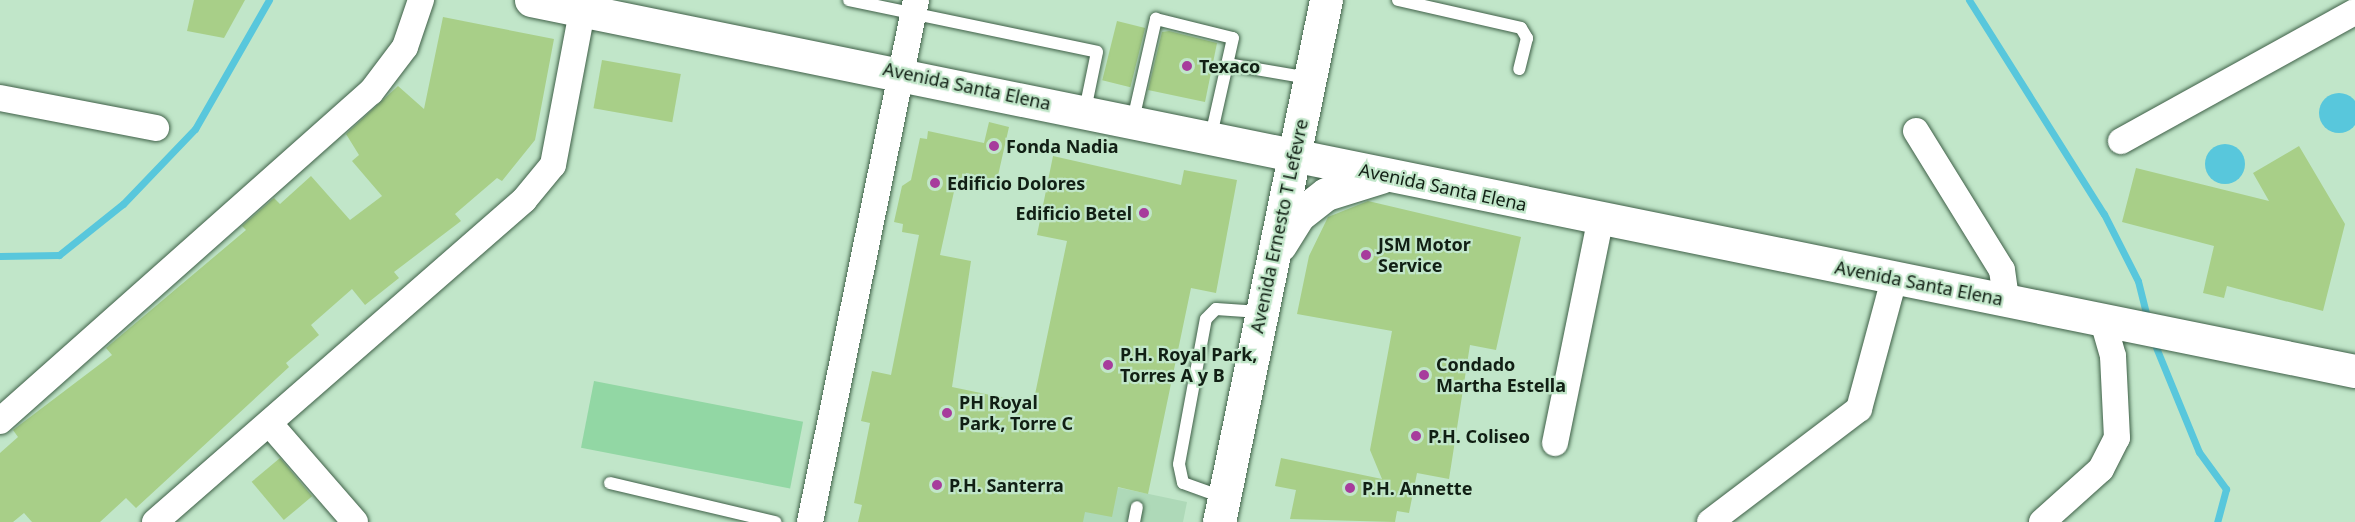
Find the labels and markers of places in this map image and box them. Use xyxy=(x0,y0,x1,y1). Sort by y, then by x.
place label: Texaco xyxy=(1199,55,1260,77)
marker: Texaco xyxy=(1180,59,1194,73)
place label: Fonda Nadia xyxy=(1006,135,1119,157)
marker: Fonda Nadia xyxy=(987,139,1001,153)
place label: Edificio Dolores xyxy=(947,172,1085,194)
marker: Edificio Dolores xyxy=(928,176,942,190)
place label: Edificio Betel xyxy=(1016,202,1132,224)
marker: Edificio Betel xyxy=(1137,206,1151,220)
place label: JSM Motor Service xyxy=(1378,234,1471,276)
marker: JSM Motor Service xyxy=(1359,248,1373,262)
place label: P.H. Royal Park, Torres A y B xyxy=(1120,344,1258,386)
place label: Condado Martha Estella xyxy=(1436,354,1566,397)
marker: P.H. Royal Park, Torres A y B xyxy=(1101,358,1115,372)
marker: Condado Martha Estella xyxy=(1417,368,1431,382)
place label: PH Royal Park, Torre C xyxy=(959,392,1073,434)
marker: PH Royal Park, Torre C xyxy=(940,406,954,420)
place label: P.H. Coliseo xyxy=(1428,425,1530,447)
marker: P.H. Coliseo xyxy=(1409,429,1423,443)
place label: P.H. Santerra xyxy=(949,474,1064,496)
place label: P.H. Annette xyxy=(1362,477,1472,499)
marker: P.H. Santerra xyxy=(930,478,944,492)
marker: P.H. Annette xyxy=(1343,481,1357,495)

